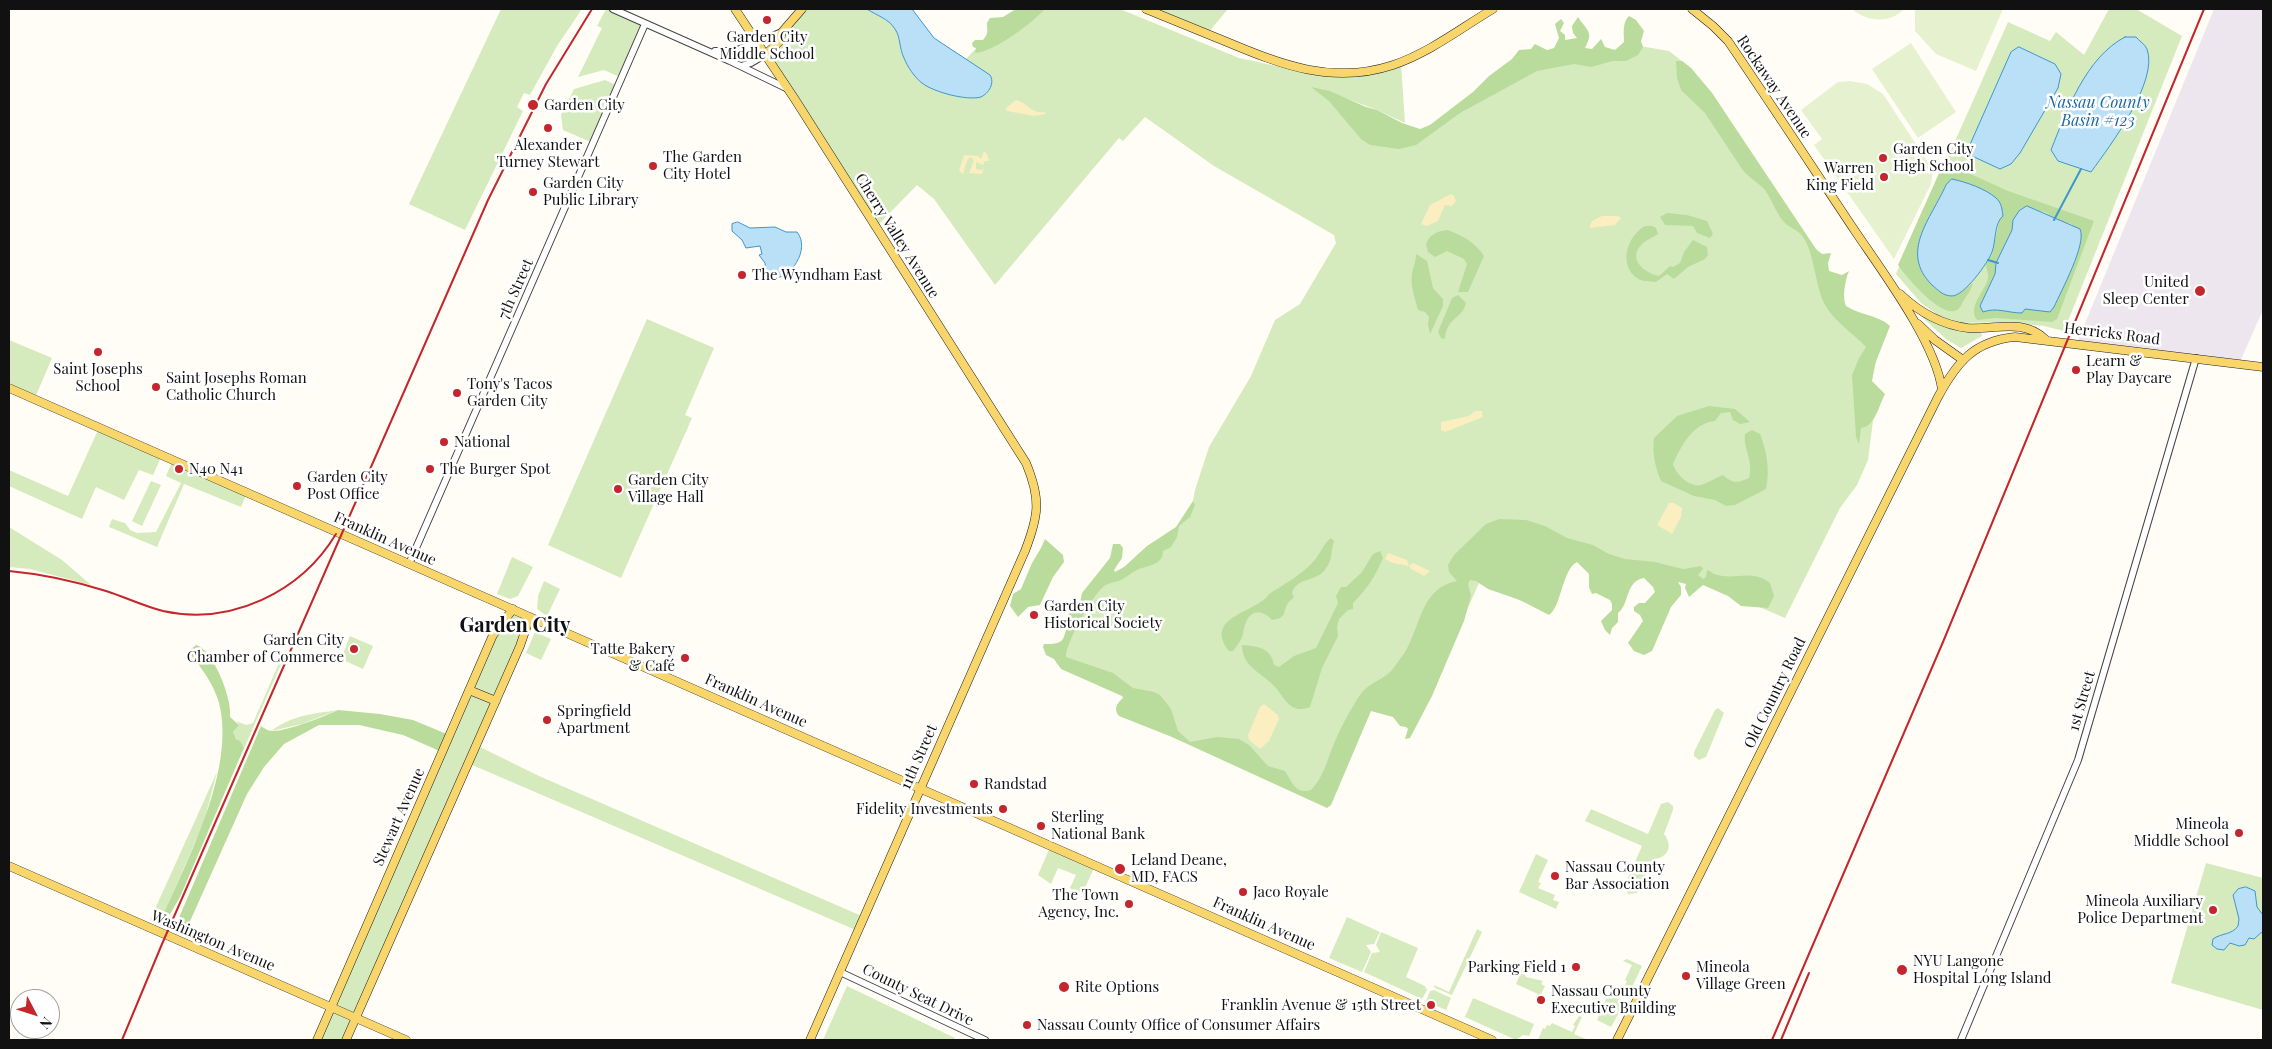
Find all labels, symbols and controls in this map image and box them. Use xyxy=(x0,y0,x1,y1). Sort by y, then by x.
marker: Garden City Middle School xyxy=(761,14,773,26)
place label: Garden City Middle School xyxy=(719,28,815,63)
street label: Rockaway Avenue xyxy=(1733,32,1815,142)
water label: Nassau County Basin #123 xyxy=(2046,93,2150,131)
place label: Garden City xyxy=(544,96,625,114)
marker: Garden City xyxy=(526,98,540,112)
marker: Alexander Turney Stewart xyxy=(542,122,554,134)
place label: Alexander Turney Stewart xyxy=(496,136,600,171)
place label: Garden City High School xyxy=(1893,140,1974,175)
place label: The Garden City Hotel xyxy=(663,148,742,183)
marker: Garden City High School xyxy=(1877,152,1889,164)
place label: Warren King Field xyxy=(1806,159,1874,194)
marker: The Garden City Hotel xyxy=(647,160,659,172)
street label: Cherry Valley Avenue xyxy=(851,170,943,302)
marker: Warren King Field xyxy=(1878,171,1890,183)
place label: Garden City Public Library xyxy=(543,174,639,209)
marker: Garden City Public Library xyxy=(527,186,539,198)
street label: 7th Street xyxy=(495,256,537,322)
place label: The Wyndham East xyxy=(752,266,882,284)
marker: The Wyndham East xyxy=(736,269,748,281)
place label: United Sleep Center xyxy=(2103,273,2189,308)
marker: United Sleep Center xyxy=(2193,284,2207,298)
street label: Herricks Road xyxy=(2063,319,2161,349)
marker: Saint Josephs School xyxy=(92,346,104,358)
place label: Learn & Play Daycare xyxy=(2086,352,2172,387)
place label: Saint Josephs School xyxy=(53,360,143,395)
marker: Learn & Play Daycare xyxy=(2070,364,2082,376)
place label: Saint Josephs Roman Catholic Church xyxy=(166,369,307,404)
place label: Tony's Tacos Garden City xyxy=(467,375,552,410)
marker: Saint Josephs Roman Catholic Church xyxy=(150,381,162,393)
marker: Tony's Tacos Garden City xyxy=(451,387,463,399)
place label: National xyxy=(454,433,510,451)
marker: National xyxy=(438,436,450,448)
place label: N40 N41 xyxy=(189,460,243,478)
place label: The Burger Spot xyxy=(440,460,550,478)
marker: N40 N41 xyxy=(173,463,185,475)
marker: The Burger Spot xyxy=(424,463,436,475)
place label: Garden City Post Office xyxy=(307,468,388,503)
place label: Garden City Village Hall xyxy=(628,471,709,506)
marker: Garden City Post Office xyxy=(291,480,303,492)
marker: Garden City Village Hall xyxy=(612,483,624,495)
street label: Franklin Avenue xyxy=(331,508,439,570)
place label: Garden City Historical Society xyxy=(1044,597,1162,632)
marker: Garden City Historical Society xyxy=(1028,609,1040,621)
district label: Garden City xyxy=(460,614,570,638)
place label: Garden City Chamber of Commerce xyxy=(187,631,344,666)
street label: Old Country Road xyxy=(1740,635,1810,751)
place label: Tatte Bakery & Café xyxy=(591,640,675,675)
marker: Garden City Chamber of Commerce xyxy=(348,643,360,655)
marker: Tatte Bakery & Café xyxy=(679,652,691,664)
street label: 1st Street xyxy=(2065,669,2099,733)
street label: Franklin Avenue xyxy=(702,670,810,732)
place label: Springfield Apartment xyxy=(557,702,631,737)
marker: Springfield Apartment xyxy=(541,714,553,726)
street label: 11th Street xyxy=(897,722,941,792)
street label: Stewart Avenue xyxy=(369,765,429,869)
place label: Randstad xyxy=(984,775,1047,793)
marker: Randstad xyxy=(968,778,980,790)
place label: Fidelity Investments xyxy=(856,800,993,818)
marker: Fidelity Investments xyxy=(997,803,1009,815)
place label: Sterling National Bank xyxy=(1051,808,1145,843)
place label: Mineola Middle School xyxy=(2134,815,2229,850)
marker: Sterling National Bank xyxy=(1035,820,1047,832)
marker: Mineola Middle School xyxy=(2233,827,2245,839)
place label: Leland Deane, MD, FACS xyxy=(1131,851,1227,886)
place label: Nassau County Bar Association xyxy=(1565,858,1669,893)
marker: Leland Deane, MD, FACS xyxy=(1113,862,1127,876)
marker: Nassau County Bar Association xyxy=(1549,870,1561,882)
place label: Jaco Royale xyxy=(1253,883,1329,901)
place label: The Town Agency, Inc. xyxy=(1038,886,1119,921)
marker: Jaco Royale xyxy=(1237,886,1249,898)
place label: Mineola Auxiliary Police Department xyxy=(2077,892,2203,927)
street label: Franklin Avenue xyxy=(1210,893,1318,955)
marker: The Town Agency, Inc. xyxy=(1123,898,1135,910)
marker: Mineola Auxiliary Police Department xyxy=(2207,904,2219,916)
street label: Washington Avenue xyxy=(148,907,278,975)
place label: NYU Langone Hospital Long Island xyxy=(1913,952,2052,987)
place label: Parking Field 1 xyxy=(1468,958,1566,976)
place label: Mineola Village Green xyxy=(1696,958,1786,993)
street label: County Seat Drive xyxy=(859,960,977,1030)
marker: Parking Field 1 xyxy=(1570,961,1582,973)
marker: NYU Langone Hospital Long Island xyxy=(1895,963,1909,977)
marker: Mineola Village Green xyxy=(1680,970,1692,982)
place label: Rite Options xyxy=(1075,978,1159,996)
marker: Rite Options xyxy=(1057,980,1071,994)
place label: Nassau County Executive Building xyxy=(1551,982,1676,1017)
north arrow xyxy=(10,989,60,1039)
marker: Nassau County Executive Building xyxy=(1535,994,1547,1006)
place label: Franklin Avenue & 15th Street xyxy=(1221,996,1421,1014)
marker: Franklin Avenue & 15th Street xyxy=(1425,999,1437,1011)
text: N xyxy=(36,1013,57,1033)
place label: Nassau County Office of Consumer Affairs xyxy=(1037,1016,1320,1034)
marker: Nassau County Office of Consumer Affairs xyxy=(1021,1019,1033,1031)

